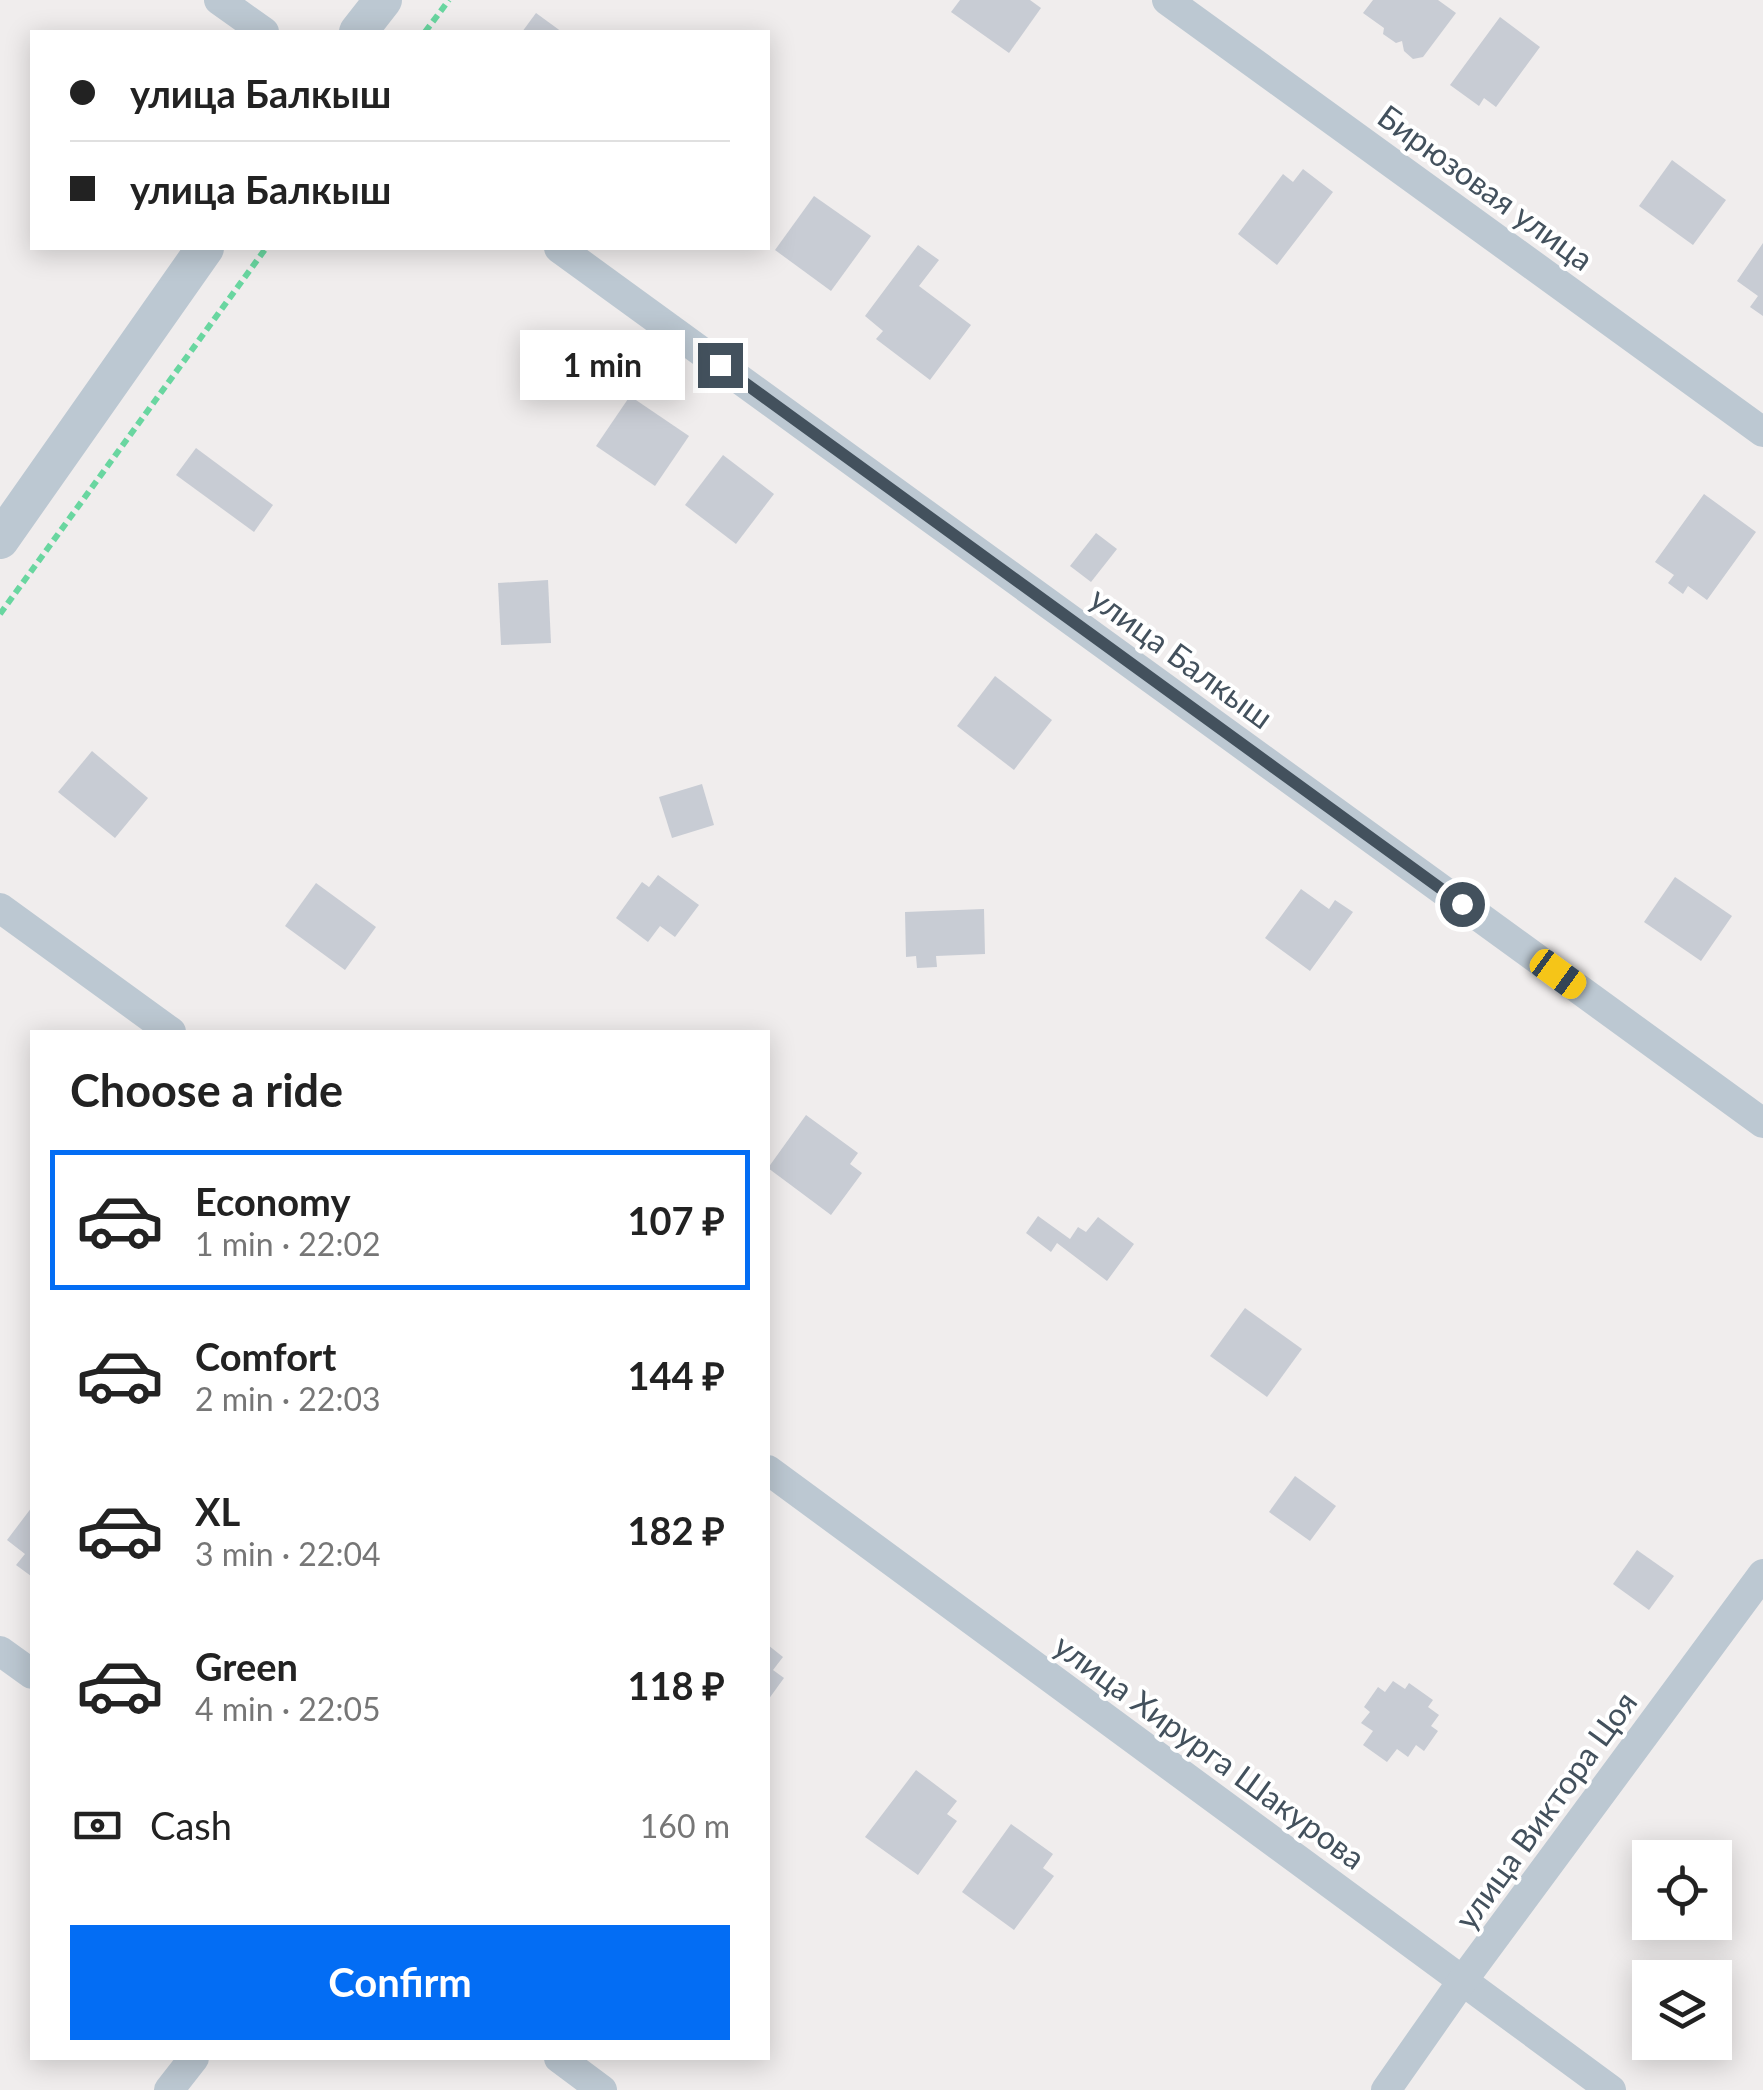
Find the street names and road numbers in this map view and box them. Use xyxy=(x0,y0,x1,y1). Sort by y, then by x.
street label: Бирюзовая улица xyxy=(1371,96,1601,278)
street label: улица Балкыш xyxy=(1083,578,1281,736)
street label: улица Хирурга Шакурова xyxy=(1047,1625,1373,1877)
street label: улица Виктора Цоя xyxy=(1446,1684,1644,1936)

